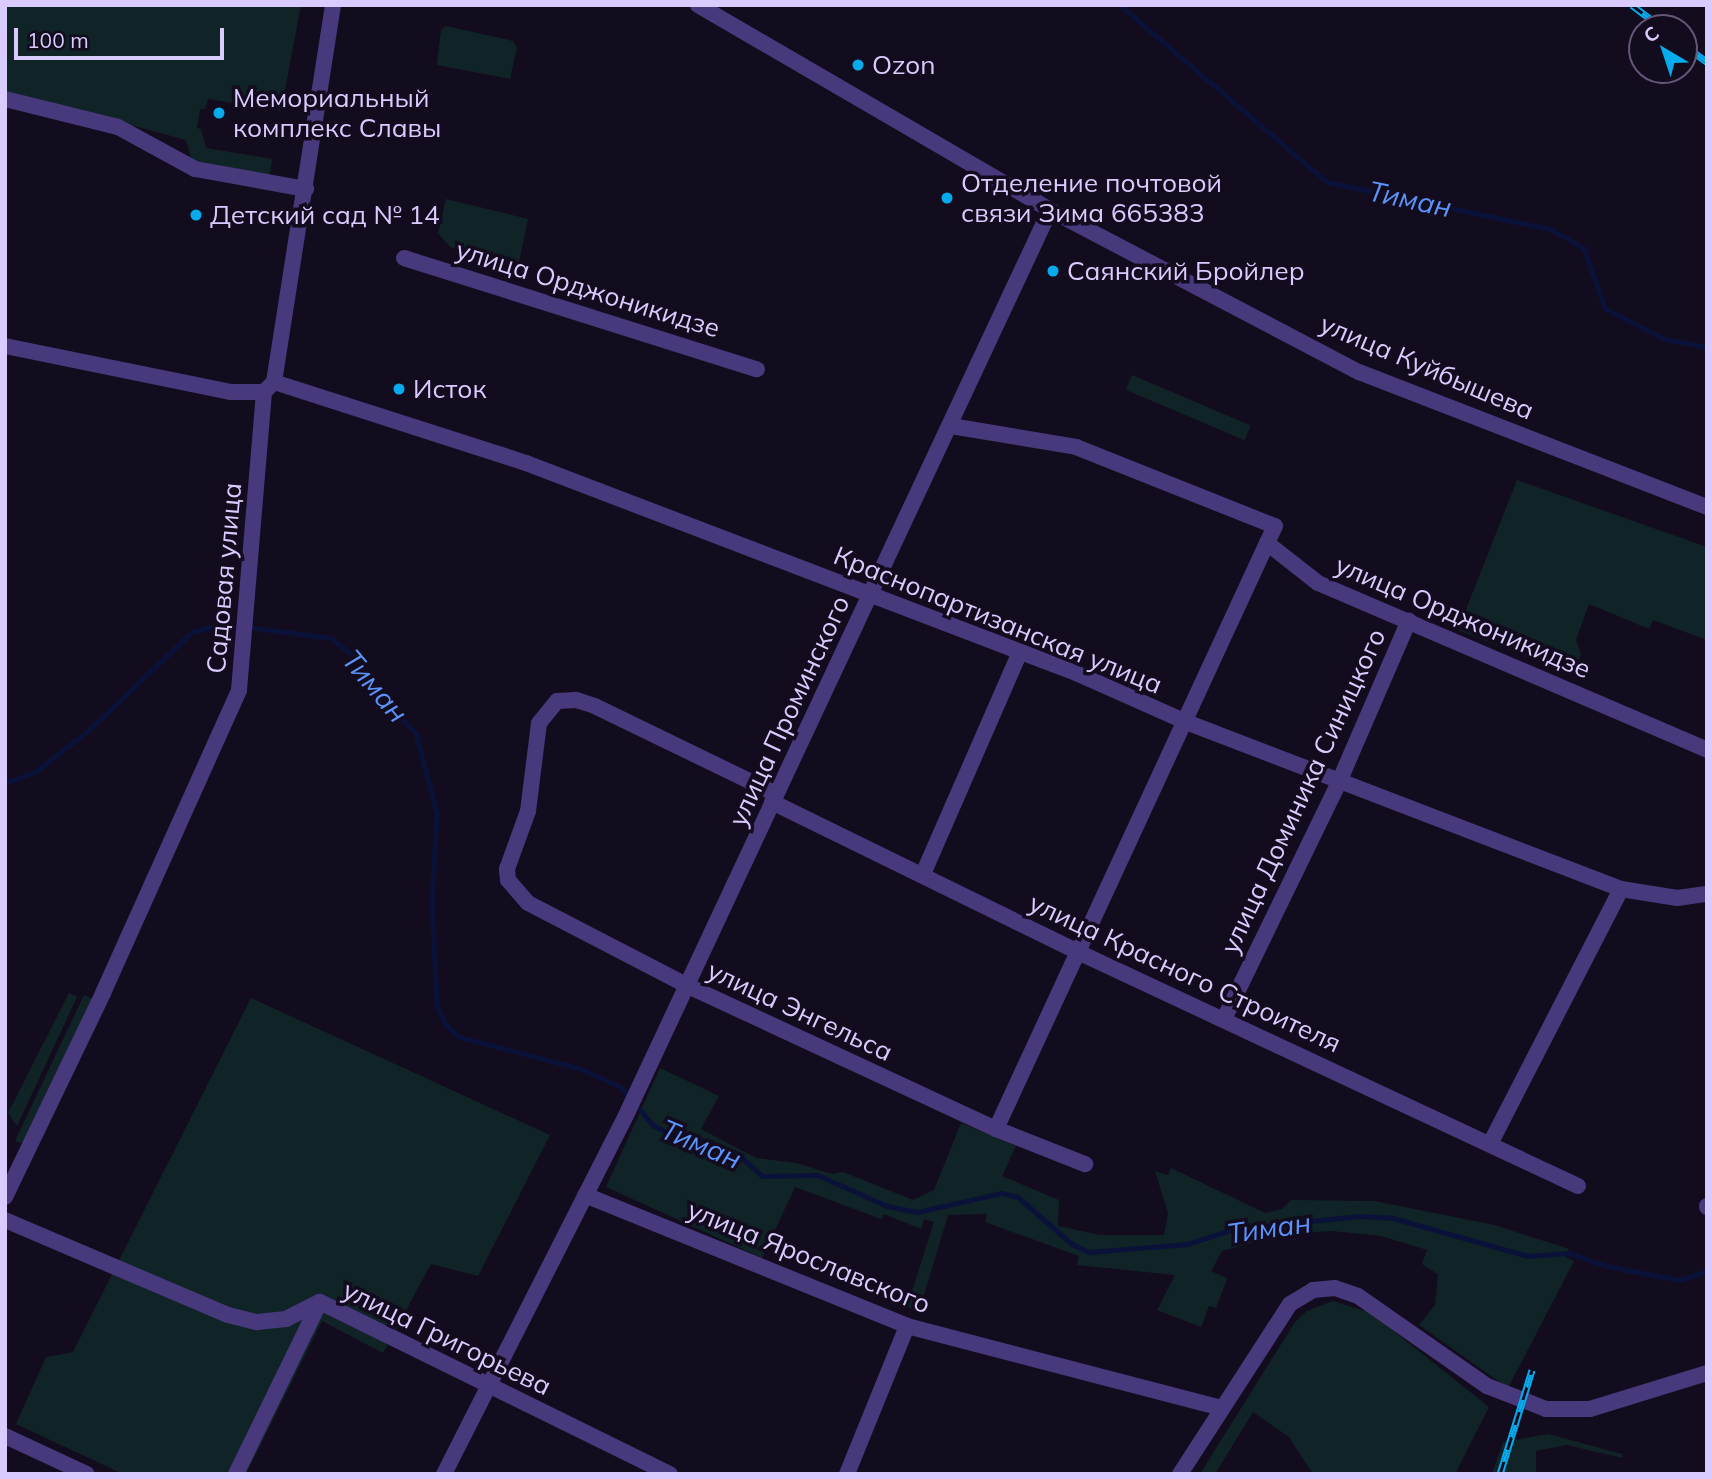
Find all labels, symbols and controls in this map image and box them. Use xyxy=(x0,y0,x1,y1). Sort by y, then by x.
scale bar xyxy=(18,14,228,58)
north arrow xyxy=(1628,14,1698,84)
text: С xyxy=(1638,21,1664,48)
text: 100 m xyxy=(27,27,89,53)
place label: Ozon xyxy=(872,49,935,81)
marker: Ozon xyxy=(850,57,866,73)
place label: Мемориальный комплекс Славы xyxy=(233,82,441,144)
marker: Мемориальный комплекс Славы xyxy=(211,105,227,121)
place label: Отделение почтовой связи Зима 665383 xyxy=(961,167,1222,228)
water label: Тиман xyxy=(1365,174,1455,224)
marker: Отделение почтовой связи Зима 665383 xyxy=(939,190,955,206)
place label: Детский сад № 14 xyxy=(210,199,440,231)
marker: Детский сад № 14 xyxy=(188,207,204,223)
street label: улица Орджоникидзе xyxy=(452,234,724,344)
place label: Саянский Бройлер xyxy=(1067,255,1305,287)
marker: Саянский Бройлер xyxy=(1045,263,1061,279)
street label: улица Куйбышева xyxy=(1315,308,1539,426)
place label: Исток xyxy=(413,373,486,405)
marker: Исток xyxy=(391,381,407,397)
street label: Садовая улица xyxy=(200,481,248,675)
street label: Краснопартизанская улица xyxy=(829,540,1167,700)
street label: улица Орджоникидзе xyxy=(1331,549,1595,685)
street label: улица Проминского xyxy=(722,591,856,831)
street label: улица Доминика Синицкого xyxy=(1214,624,1392,958)
water label: Тиман xyxy=(335,643,415,729)
street label: улица Красного Строителя xyxy=(1024,887,1346,1059)
street label: улица Энгельса xyxy=(703,954,897,1068)
water label: Тиман xyxy=(656,1112,746,1176)
street label: улица Ярославского xyxy=(683,1194,935,1320)
water label: Тиман xyxy=(1225,1206,1313,1250)
street label: улица Григорьева xyxy=(338,1274,556,1402)

